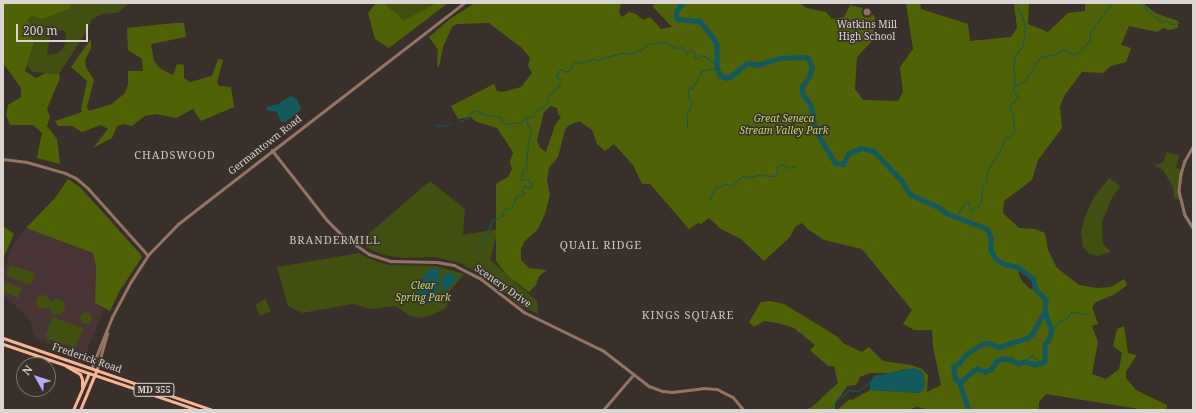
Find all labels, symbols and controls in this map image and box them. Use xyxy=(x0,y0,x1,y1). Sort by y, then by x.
marker: Watkins Mill High School xyxy=(862,7,872,17)
scale bar xyxy=(18,16,90,42)
place label: Watkins Mill High School xyxy=(837,18,897,42)
text: 200 m xyxy=(23,22,58,39)
park label: Great Seneca Stream Valley Park xyxy=(739,112,829,136)
street label: Germantown Road xyxy=(226,113,304,177)
district label: CHADSWOOD xyxy=(134,148,216,162)
district label: BRANDERMILL xyxy=(289,233,381,247)
district label: QUAIL RIDGE xyxy=(560,238,642,252)
street label: Scenery Drive xyxy=(472,262,534,310)
park label: Clear Spring Park xyxy=(395,279,451,302)
district label: KINGS SQUARE xyxy=(642,308,734,322)
street label: Frederick Road xyxy=(51,340,123,376)
north arrow xyxy=(16,357,56,397)
text: N xyxy=(19,362,36,378)
road number: MD 355 xyxy=(133,383,175,397)

